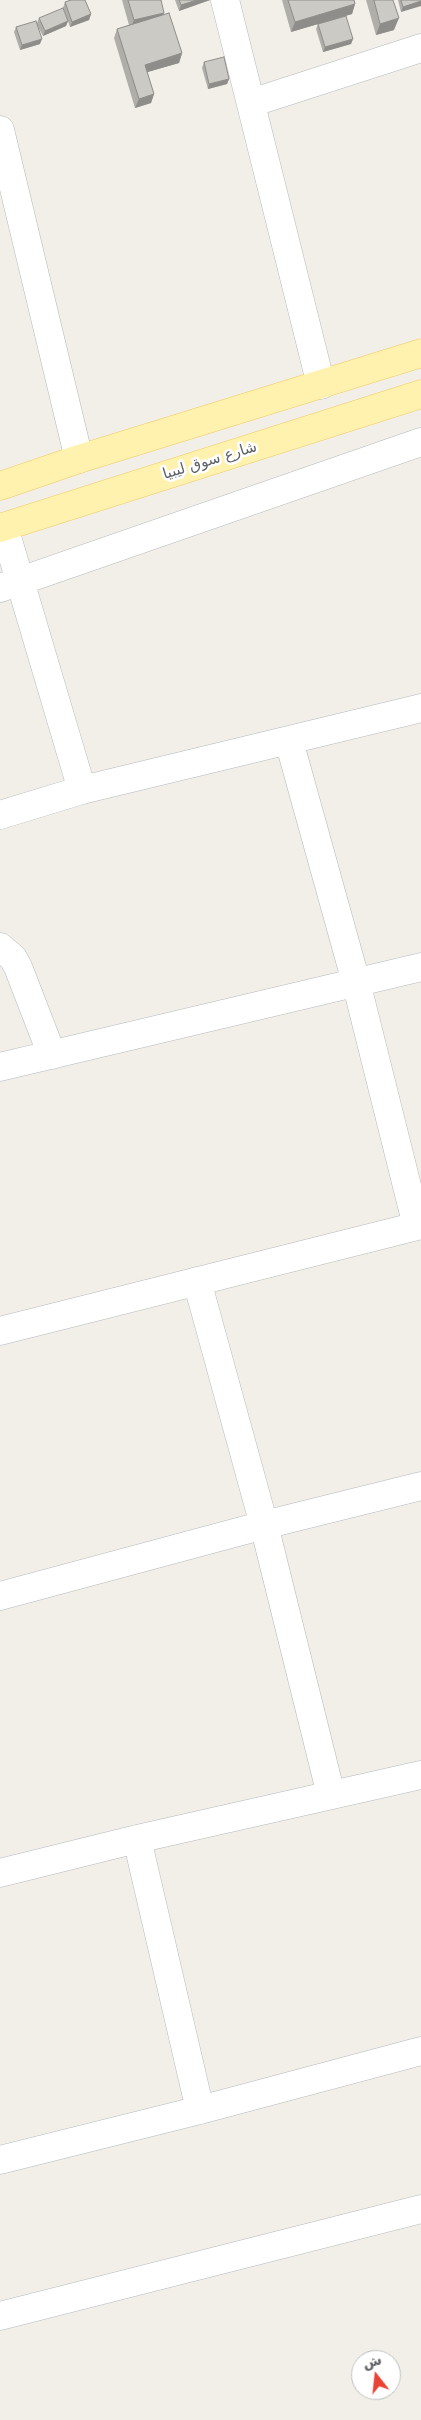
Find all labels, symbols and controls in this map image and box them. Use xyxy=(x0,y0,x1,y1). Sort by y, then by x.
street label: شارع سوق ليبيا xyxy=(161,438,259,484)
north arrow xyxy=(351,2350,401,2400)
text: ش xyxy=(361,2351,384,2372)

